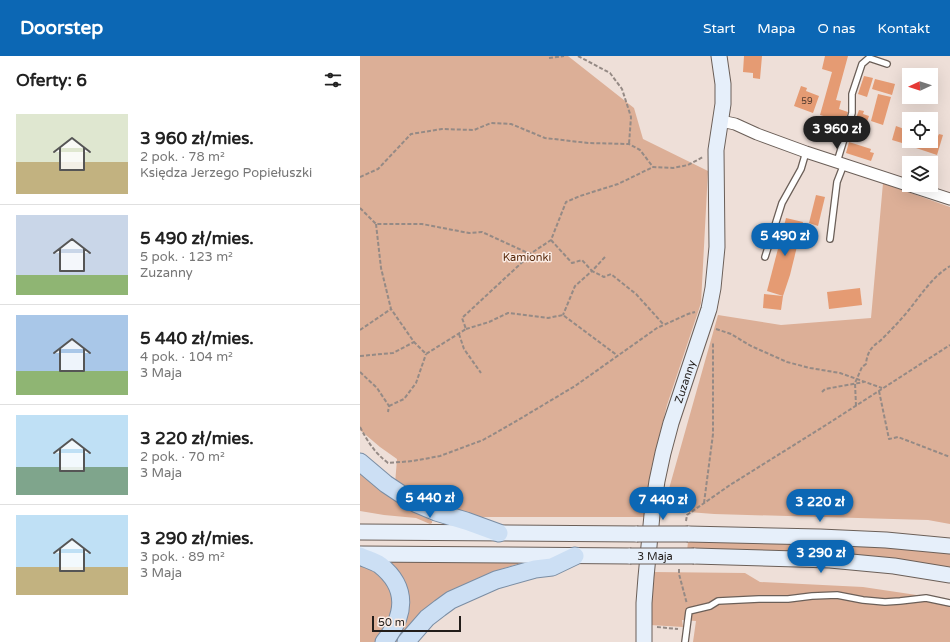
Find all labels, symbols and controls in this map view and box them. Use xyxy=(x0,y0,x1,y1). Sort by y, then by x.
text: Doorstep xyxy=(20,17,103,39)
text: Start xyxy=(703,20,735,37)
text: Mapa xyxy=(757,20,795,37)
text: O nas xyxy=(817,20,856,37)
text: Kontakt xyxy=(878,20,930,37)
north arrow xyxy=(902,68,938,104)
map controls xyxy=(902,68,938,192)
icon: filters xyxy=(322,69,344,91)
text: Oferty: 6 xyxy=(16,70,87,91)
house number: 59 xyxy=(801,96,813,107)
button: locate xyxy=(902,112,938,148)
pin: 3 960 zł xyxy=(796,116,878,150)
text: 3 960 zł xyxy=(812,121,862,137)
text: 3 960 zł/mies. xyxy=(140,128,254,149)
icon: home xyxy=(48,130,96,178)
text: 2 pok. · 78 m² xyxy=(140,149,225,165)
button: layers xyxy=(902,156,938,192)
text: Księdza Jerzego Popiełuszki xyxy=(140,165,312,181)
pin: 5 490 zł xyxy=(744,223,826,257)
text: 5 490 zł/mies. xyxy=(140,228,254,249)
text: 5 490 zł xyxy=(760,228,810,244)
icon: home xyxy=(48,231,96,279)
text: 5 pok. · 123 m² xyxy=(140,249,233,265)
park label: Kamionki xyxy=(503,251,551,264)
text: Zuzanny xyxy=(140,265,193,281)
text: 5 440 zł/mies. xyxy=(140,328,254,349)
icon: home xyxy=(48,331,96,379)
text: 4 pok. · 104 m² xyxy=(140,349,233,365)
street label: Zuzanny xyxy=(672,359,699,405)
text: 3 Maja xyxy=(140,365,182,381)
text: 3 220 zł/mies. xyxy=(140,428,254,449)
icon: home xyxy=(48,431,96,479)
text: 2 pok. · 70 m² xyxy=(140,449,225,465)
text: 3 Maja xyxy=(140,465,182,481)
pin: 5 440 zł xyxy=(389,485,471,519)
pin: 7 440 zł xyxy=(622,487,704,521)
pin: 3 220 zł xyxy=(779,489,861,523)
text: 5 440 zł xyxy=(405,490,455,506)
text: 7 440 zł xyxy=(638,492,688,508)
text: 3 220 zł xyxy=(795,494,845,510)
text: 3 290 zł/mies. xyxy=(140,528,254,549)
icon: home xyxy=(48,531,96,579)
pin: 3 290 zł xyxy=(780,540,862,574)
text: 3 290 zł xyxy=(796,545,846,561)
text: 3 pok. · 89 m² xyxy=(140,549,225,565)
street label: 3 Maja xyxy=(637,550,673,563)
text: 3 Maja xyxy=(140,565,182,581)
scale bar xyxy=(372,614,461,633)
text: 50 m xyxy=(378,616,405,629)

